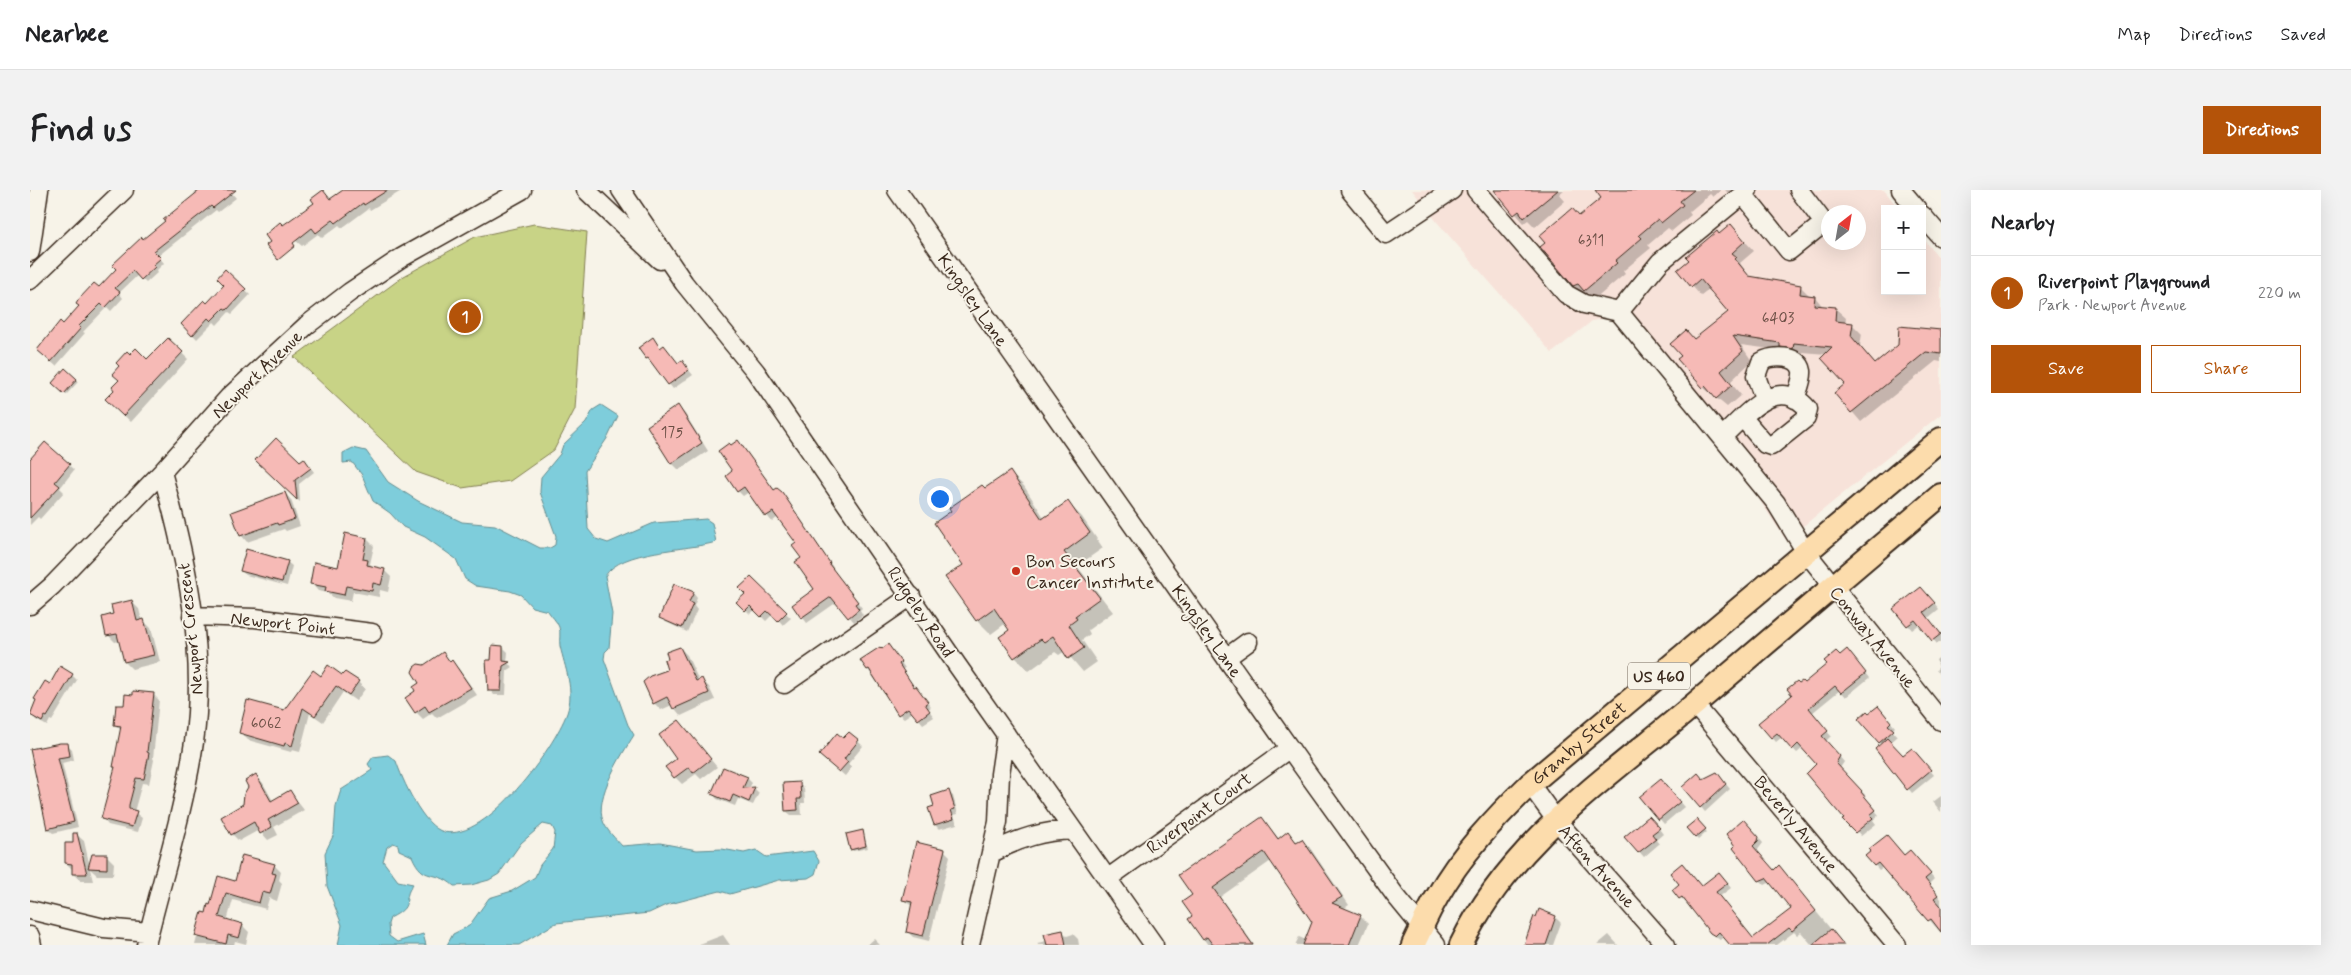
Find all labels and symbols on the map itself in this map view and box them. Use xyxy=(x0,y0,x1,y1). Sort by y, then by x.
north arrow xyxy=(1821,205,1866,250)
house number: 6311 xyxy=(1578,231,1604,251)
street label: Kingsley Lane xyxy=(930,249,1013,352)
pin: 1 xyxy=(449,298,481,336)
house number: 6403 xyxy=(1762,309,1795,329)
street label: Newport Avenue xyxy=(207,325,308,424)
house number: 175 xyxy=(661,423,683,443)
your location xyxy=(927,486,953,512)
place label: Bon Secours Cancer Institute xyxy=(1026,550,1154,595)
street label: Newport Crescent xyxy=(172,562,210,696)
street label: Ridgeley Road xyxy=(880,562,960,663)
marker: Bon Secours Cancer Institute xyxy=(1010,565,1022,577)
street label: Kingsley Lane xyxy=(1164,580,1247,683)
street label: Conway Avenue xyxy=(1824,581,1921,694)
street label: Newport Point xyxy=(229,607,337,641)
road number: US 460 xyxy=(1628,662,1690,690)
street label: Granby Street xyxy=(1526,697,1632,791)
house number: 6062 xyxy=(251,714,281,734)
street label: Riverpoint Court xyxy=(1142,767,1257,860)
street label: Beverly Avenue xyxy=(1748,771,1843,878)
street label: Afton Avenue xyxy=(1552,820,1640,914)

